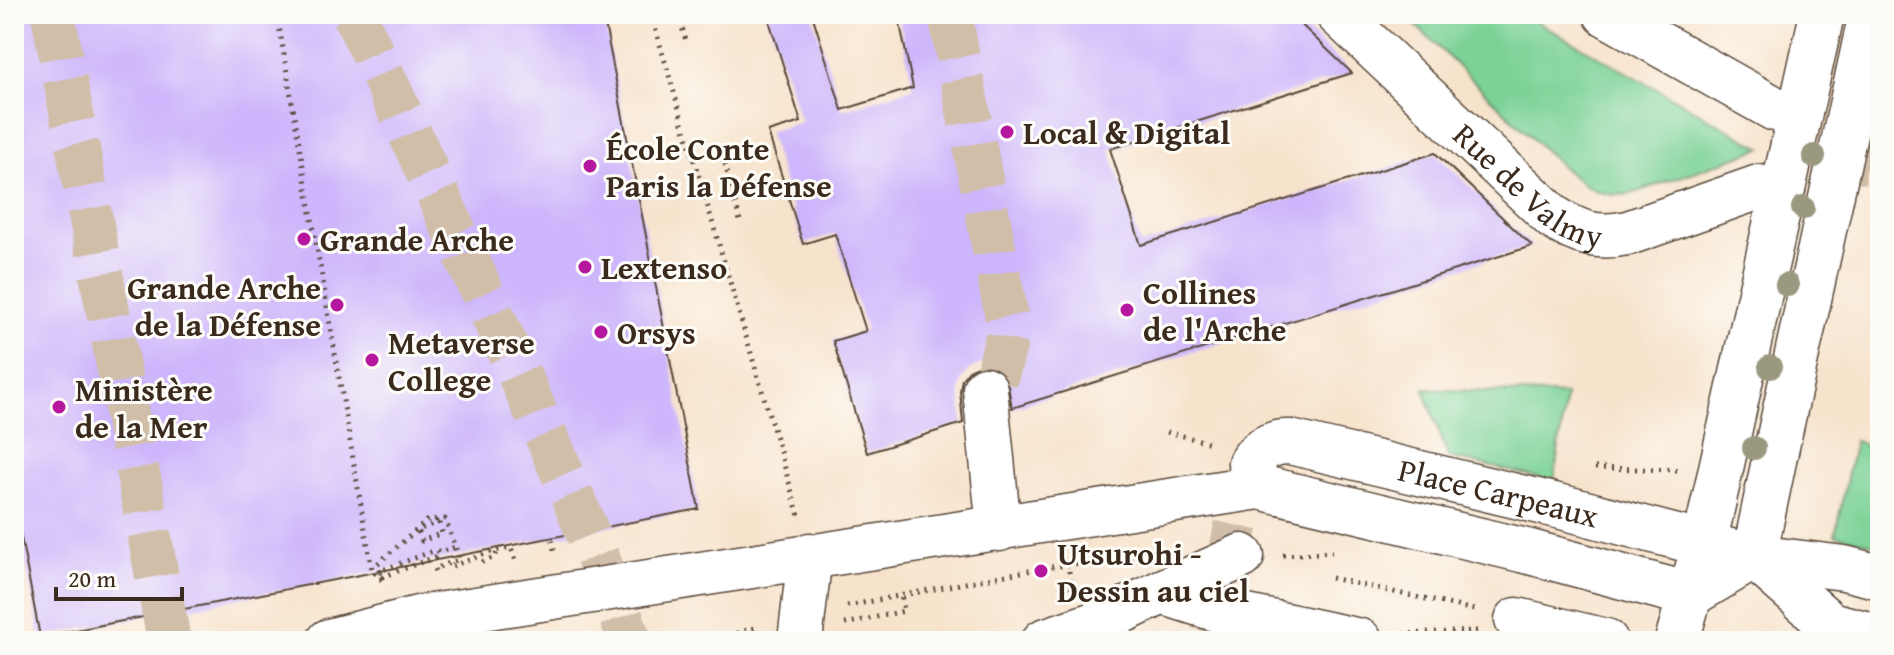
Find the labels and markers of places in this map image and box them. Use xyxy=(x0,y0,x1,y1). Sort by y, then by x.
place label: Local & Digital xyxy=(1023,109,1230,156)
marker: Local & Digital xyxy=(998,123,1016,141)
place label: École Conte Paris la Défense xyxy=(606,125,832,209)
marker: École Conte Paris la Défense xyxy=(581,157,599,175)
place label: Grande Arche xyxy=(320,216,514,263)
marker: Grande Arche xyxy=(295,230,313,248)
place label: Lextenso xyxy=(601,244,727,291)
marker: Lextenso xyxy=(576,258,594,276)
place label: Grande Arche de la Défense xyxy=(127,264,321,348)
place label: Collines de l'Arche xyxy=(1143,269,1287,353)
marker: Grande Arche de la Défense xyxy=(328,296,346,314)
marker: Collines de l'Arche xyxy=(1118,301,1136,319)
place label: Orsys xyxy=(617,309,696,356)
place label: Metaverse College xyxy=(388,319,535,403)
marker: Orsys xyxy=(592,323,610,341)
marker: Metaverse College xyxy=(363,351,381,369)
place label: Ministère de la Mer xyxy=(75,366,213,450)
marker: Ministère de la Mer xyxy=(50,398,68,416)
place label: Utsurohi - Dessin au ciel xyxy=(1057,530,1249,614)
marker: Utsurohi - Dessin au ciel xyxy=(1032,562,1050,580)

